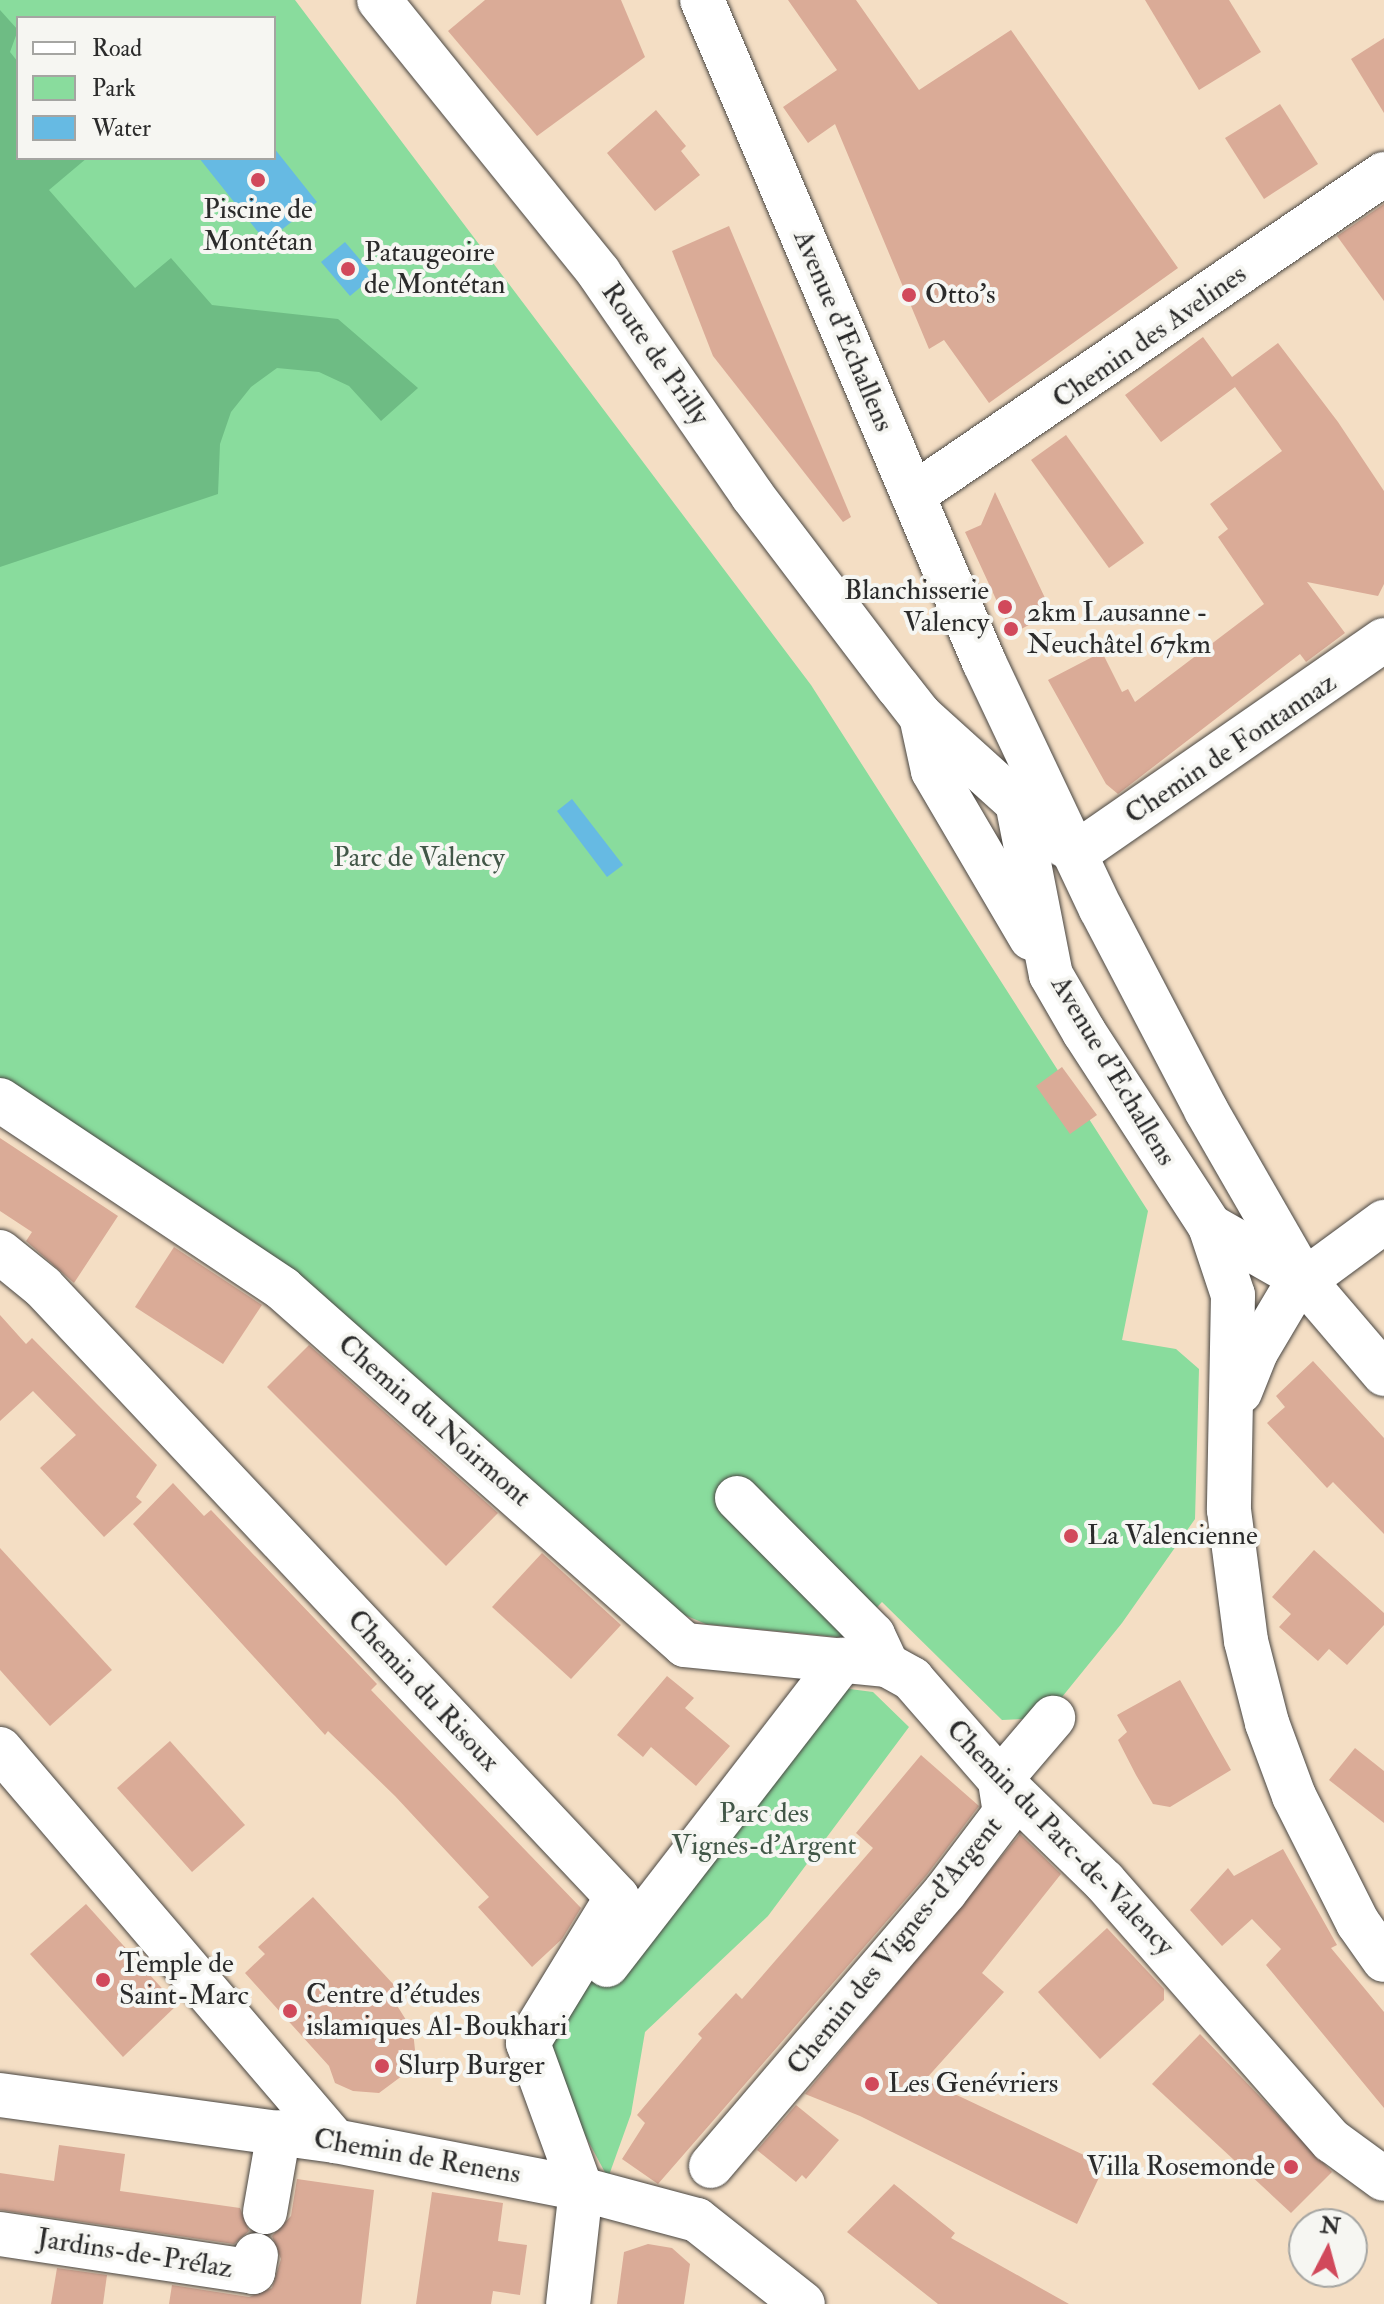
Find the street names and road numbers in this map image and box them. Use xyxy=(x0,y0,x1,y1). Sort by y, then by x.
street label: Avenue d'Echallens xyxy=(785,225,901,437)
street label: Chemin des Avelines xyxy=(1047,258,1253,416)
street label: Route de Prilly xyxy=(594,276,716,432)
street label: Chemin de Fontannaz xyxy=(1119,666,1343,832)
street label: Avenue d'Echallens xyxy=(1043,970,1183,1172)
street label: Chemin du Noirmont xyxy=(331,1328,537,1514)
street label: Chemin du Risoux xyxy=(340,1603,506,1779)
street label: Chemin du Parc-de-Valency xyxy=(939,1713,1181,1963)
street label: Chemin des Vignes-d'Argent xyxy=(780,1810,1010,2082)
street label: Chemin de Renens xyxy=(311,2122,523,2192)
street label: Jardins-de-Prélaz xyxy=(35,2222,235,2286)

